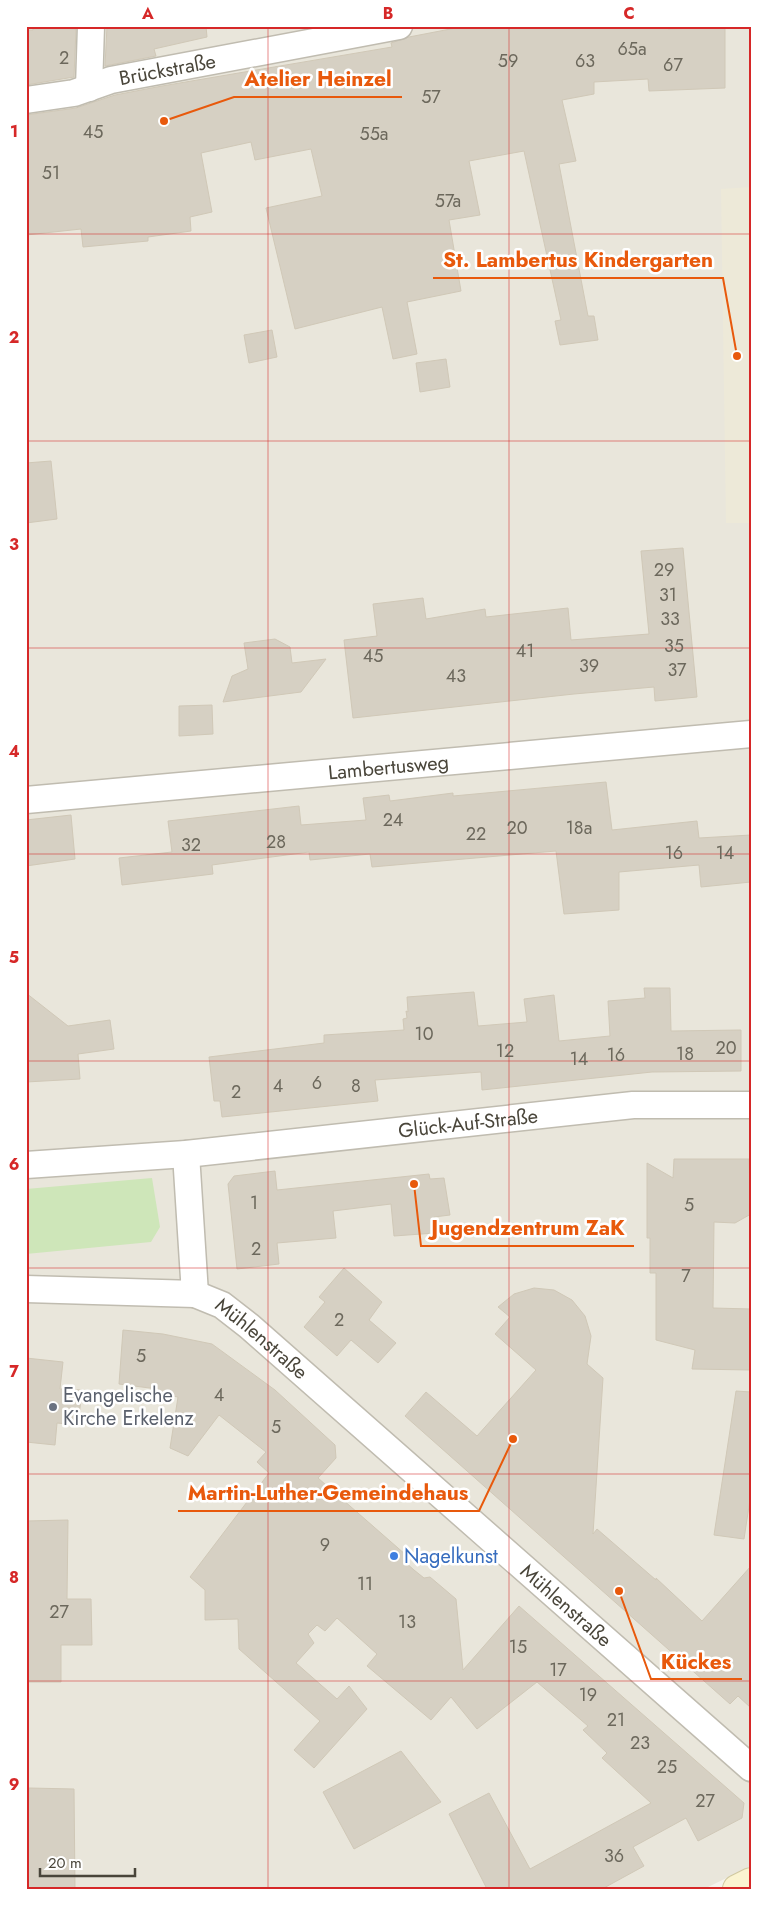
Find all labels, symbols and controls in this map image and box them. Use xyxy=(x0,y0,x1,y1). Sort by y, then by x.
text: A xyxy=(141,2,154,25)
text: B xyxy=(383,2,393,25)
text: C xyxy=(623,2,635,25)
house number: 65a xyxy=(617,36,647,62)
house number: 2 xyxy=(59,45,69,71)
street label: Brückstraße xyxy=(117,47,218,93)
house number: 59 xyxy=(498,48,518,74)
house number: 63 xyxy=(575,48,595,74)
house number: 67 xyxy=(663,52,683,78)
callout: Atelier Heinzel xyxy=(234,61,402,97)
text: Atelier Heinzel xyxy=(243,64,392,94)
house number: 57 xyxy=(421,84,441,110)
house number: 45 xyxy=(83,119,103,145)
text: 1 xyxy=(10,120,18,143)
house number: 55a xyxy=(360,121,388,147)
house number: 51 xyxy=(42,160,60,186)
house number: 57a xyxy=(435,188,461,214)
callout: St. Lambertus Kindergarten xyxy=(433,242,723,278)
text: St. Lambertus Kindergarten xyxy=(443,245,713,275)
text: 2 xyxy=(9,326,19,349)
text: 3 xyxy=(9,533,19,556)
house number: 29 xyxy=(654,557,674,583)
house number: 31 xyxy=(659,582,677,608)
house number: 33 xyxy=(660,606,680,632)
house number: 35 xyxy=(664,633,684,659)
house number: 41 xyxy=(516,638,534,664)
house number: 45 xyxy=(363,643,383,669)
house number: 39 xyxy=(579,653,599,679)
house number: 37 xyxy=(667,657,687,683)
house number: 43 xyxy=(446,663,466,689)
text: 4 xyxy=(8,740,20,763)
street label: Lambertusweg xyxy=(327,748,450,787)
house number: 24 xyxy=(383,807,403,833)
house number: 20 xyxy=(506,815,528,841)
house number: 18a xyxy=(566,815,592,841)
house number: 22 xyxy=(466,821,486,847)
house number: 28 xyxy=(266,829,286,855)
house number: 32 xyxy=(181,832,201,858)
house number: 16 xyxy=(665,840,683,866)
house number: 14 xyxy=(716,840,734,866)
text: 5 xyxy=(9,946,19,969)
house number: 10 xyxy=(415,1021,434,1047)
house number: 20 xyxy=(715,1035,737,1061)
house number: 12 xyxy=(496,1038,514,1064)
house number: 18 xyxy=(676,1041,694,1067)
house number: 16 xyxy=(607,1042,625,1068)
house number: 14 xyxy=(570,1046,588,1072)
house number: 6 xyxy=(312,1070,322,1096)
house number: 4 xyxy=(273,1073,283,1099)
house number: 8 xyxy=(351,1073,361,1099)
house number: 2 xyxy=(231,1079,241,1105)
street label: Glück-Auf-Straße xyxy=(397,1102,539,1146)
text: 6 xyxy=(9,1153,19,1176)
house number: 1 xyxy=(250,1190,258,1216)
house number: 5 xyxy=(684,1192,694,1218)
callout: Jugendzentrum ZaK xyxy=(421,1210,634,1246)
text: Jugendzentrum ZaK xyxy=(427,1213,625,1243)
house number: 2 xyxy=(251,1236,261,1262)
house number: 7 xyxy=(681,1263,691,1289)
street label: Mühlenstraße xyxy=(209,1291,314,1386)
house number: 2 xyxy=(334,1307,344,1333)
house number: 5 xyxy=(136,1343,146,1369)
text: 7 xyxy=(9,1360,19,1383)
place label: Evangelische Kirche Erkelenz xyxy=(63,1381,194,1433)
house number: 4 xyxy=(214,1382,224,1408)
marker: Evangelische Kirche Erkelenz xyxy=(47,1401,59,1413)
house number: 5 xyxy=(271,1414,281,1440)
callout: Martin-Luther-Gemeindehaus xyxy=(178,1475,479,1511)
text: Martin-Luther-Gemeindehaus xyxy=(188,1478,469,1508)
house number: 9 xyxy=(320,1532,330,1558)
place label: Nagelkunst xyxy=(404,1542,498,1571)
marker: Nagelkunst xyxy=(388,1550,400,1562)
street label: Mühlenstraße xyxy=(514,1557,618,1654)
text: 8 xyxy=(9,1566,19,1589)
house number: 11 xyxy=(357,1571,373,1597)
house number: 27 xyxy=(49,1599,69,1625)
house number: 13 xyxy=(398,1609,416,1635)
house number: 15 xyxy=(509,1634,527,1660)
callout: Kückes xyxy=(651,1643,742,1679)
text: Kückes xyxy=(661,1647,732,1677)
house number: 17 xyxy=(549,1657,567,1683)
house number: 19 xyxy=(579,1682,597,1708)
house number: 21 xyxy=(607,1707,625,1733)
house number: 23 xyxy=(630,1730,650,1756)
house number: 25 xyxy=(657,1754,677,1780)
text: 9 xyxy=(9,1773,19,1796)
house number: 27 xyxy=(695,1788,715,1814)
house number: 36 xyxy=(604,1843,624,1869)
scale bar xyxy=(40,1845,135,1877)
text: 20 m xyxy=(48,1852,82,1874)

